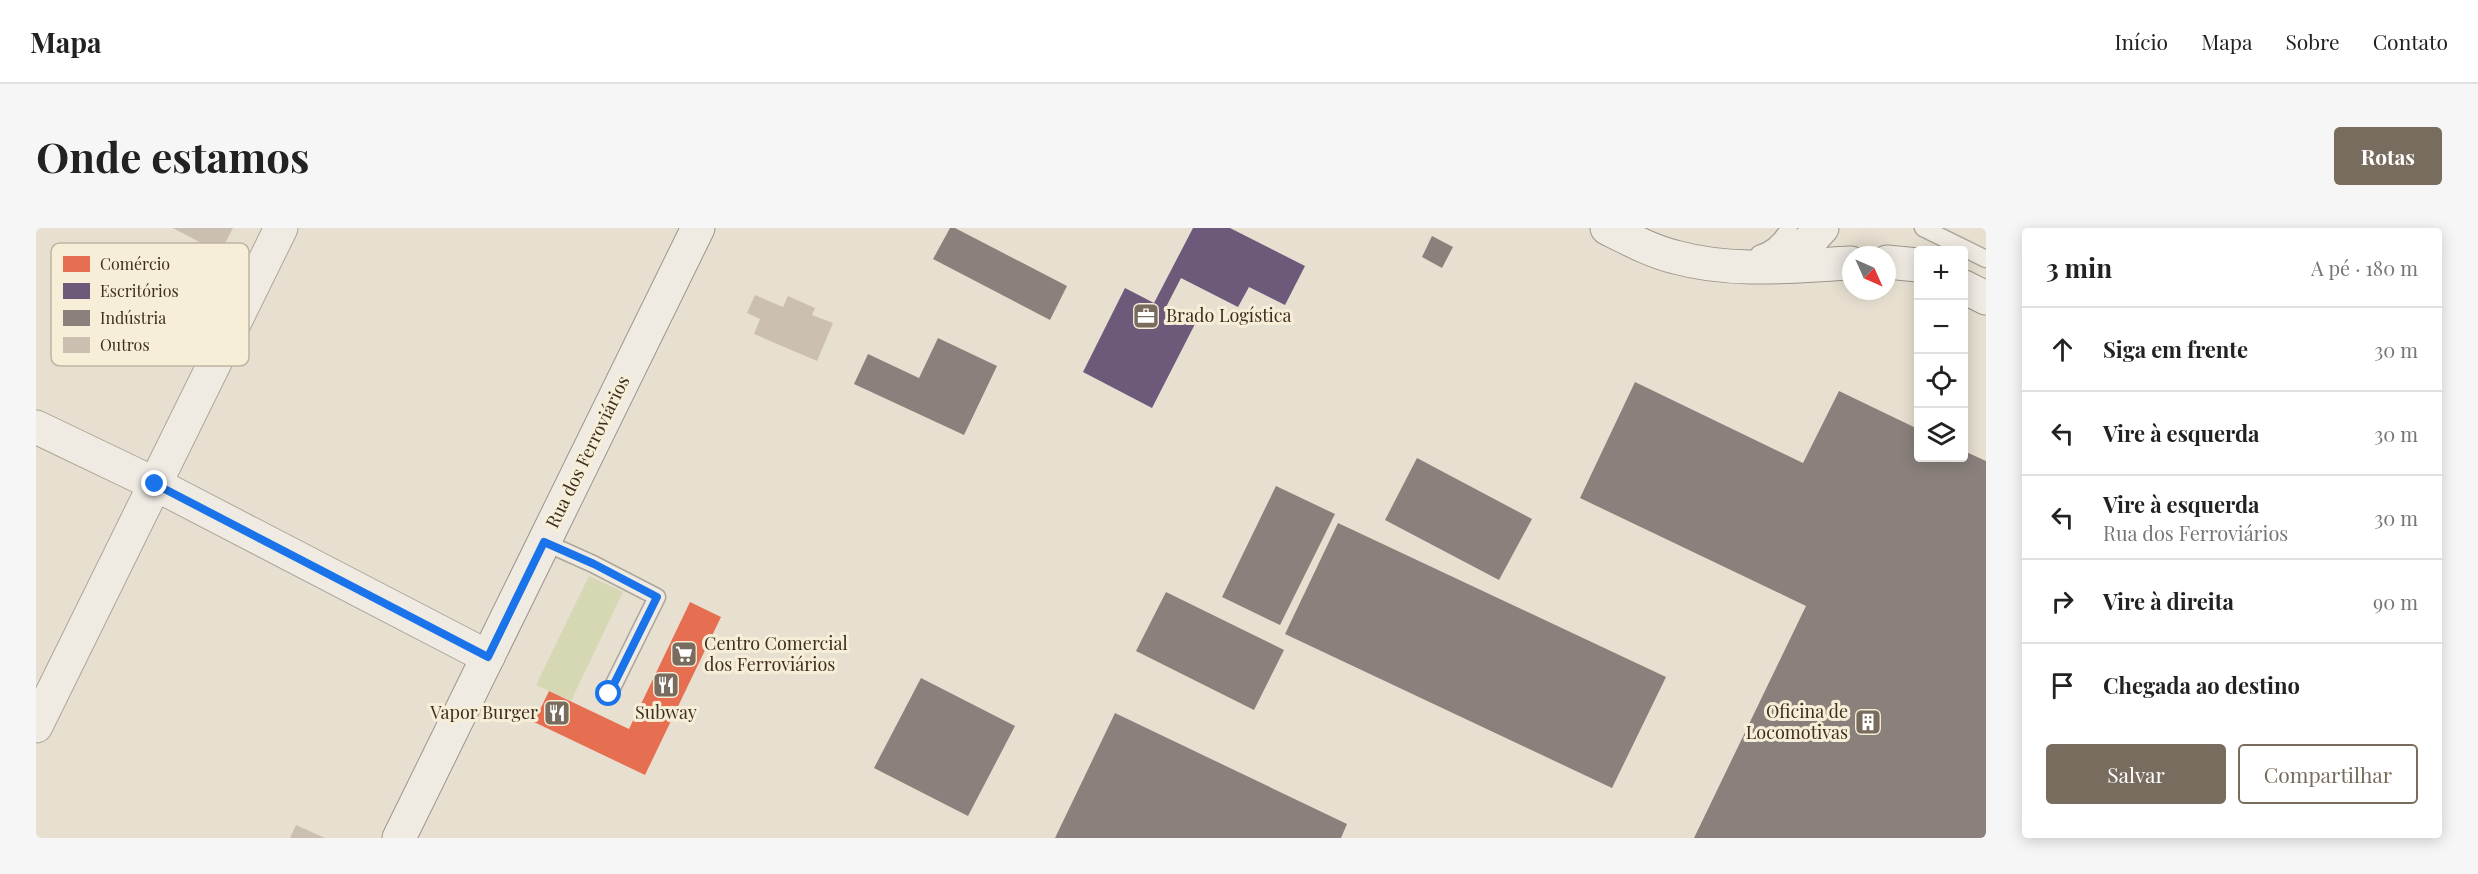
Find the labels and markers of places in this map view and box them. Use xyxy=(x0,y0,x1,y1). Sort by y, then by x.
office icon: Brado Logística xyxy=(1131,301,1161,331)
place label: Brado Logística xyxy=(1166,303,1292,327)
place label: Centro Comercial dos Ferroviários xyxy=(704,631,848,676)
supermarket icon: Centro Comercial dos Ferroviários xyxy=(669,639,699,669)
restaurant icon: Subway xyxy=(651,670,681,700)
restaurant icon: Vapor Burger xyxy=(542,698,572,728)
place label: Oficina de Locomotivas xyxy=(1746,699,1848,744)
place label: Vapor Burger xyxy=(429,700,538,724)
place label: Subway xyxy=(635,700,697,724)
building icon: Oficina de Locomotivas xyxy=(1853,707,1883,737)

